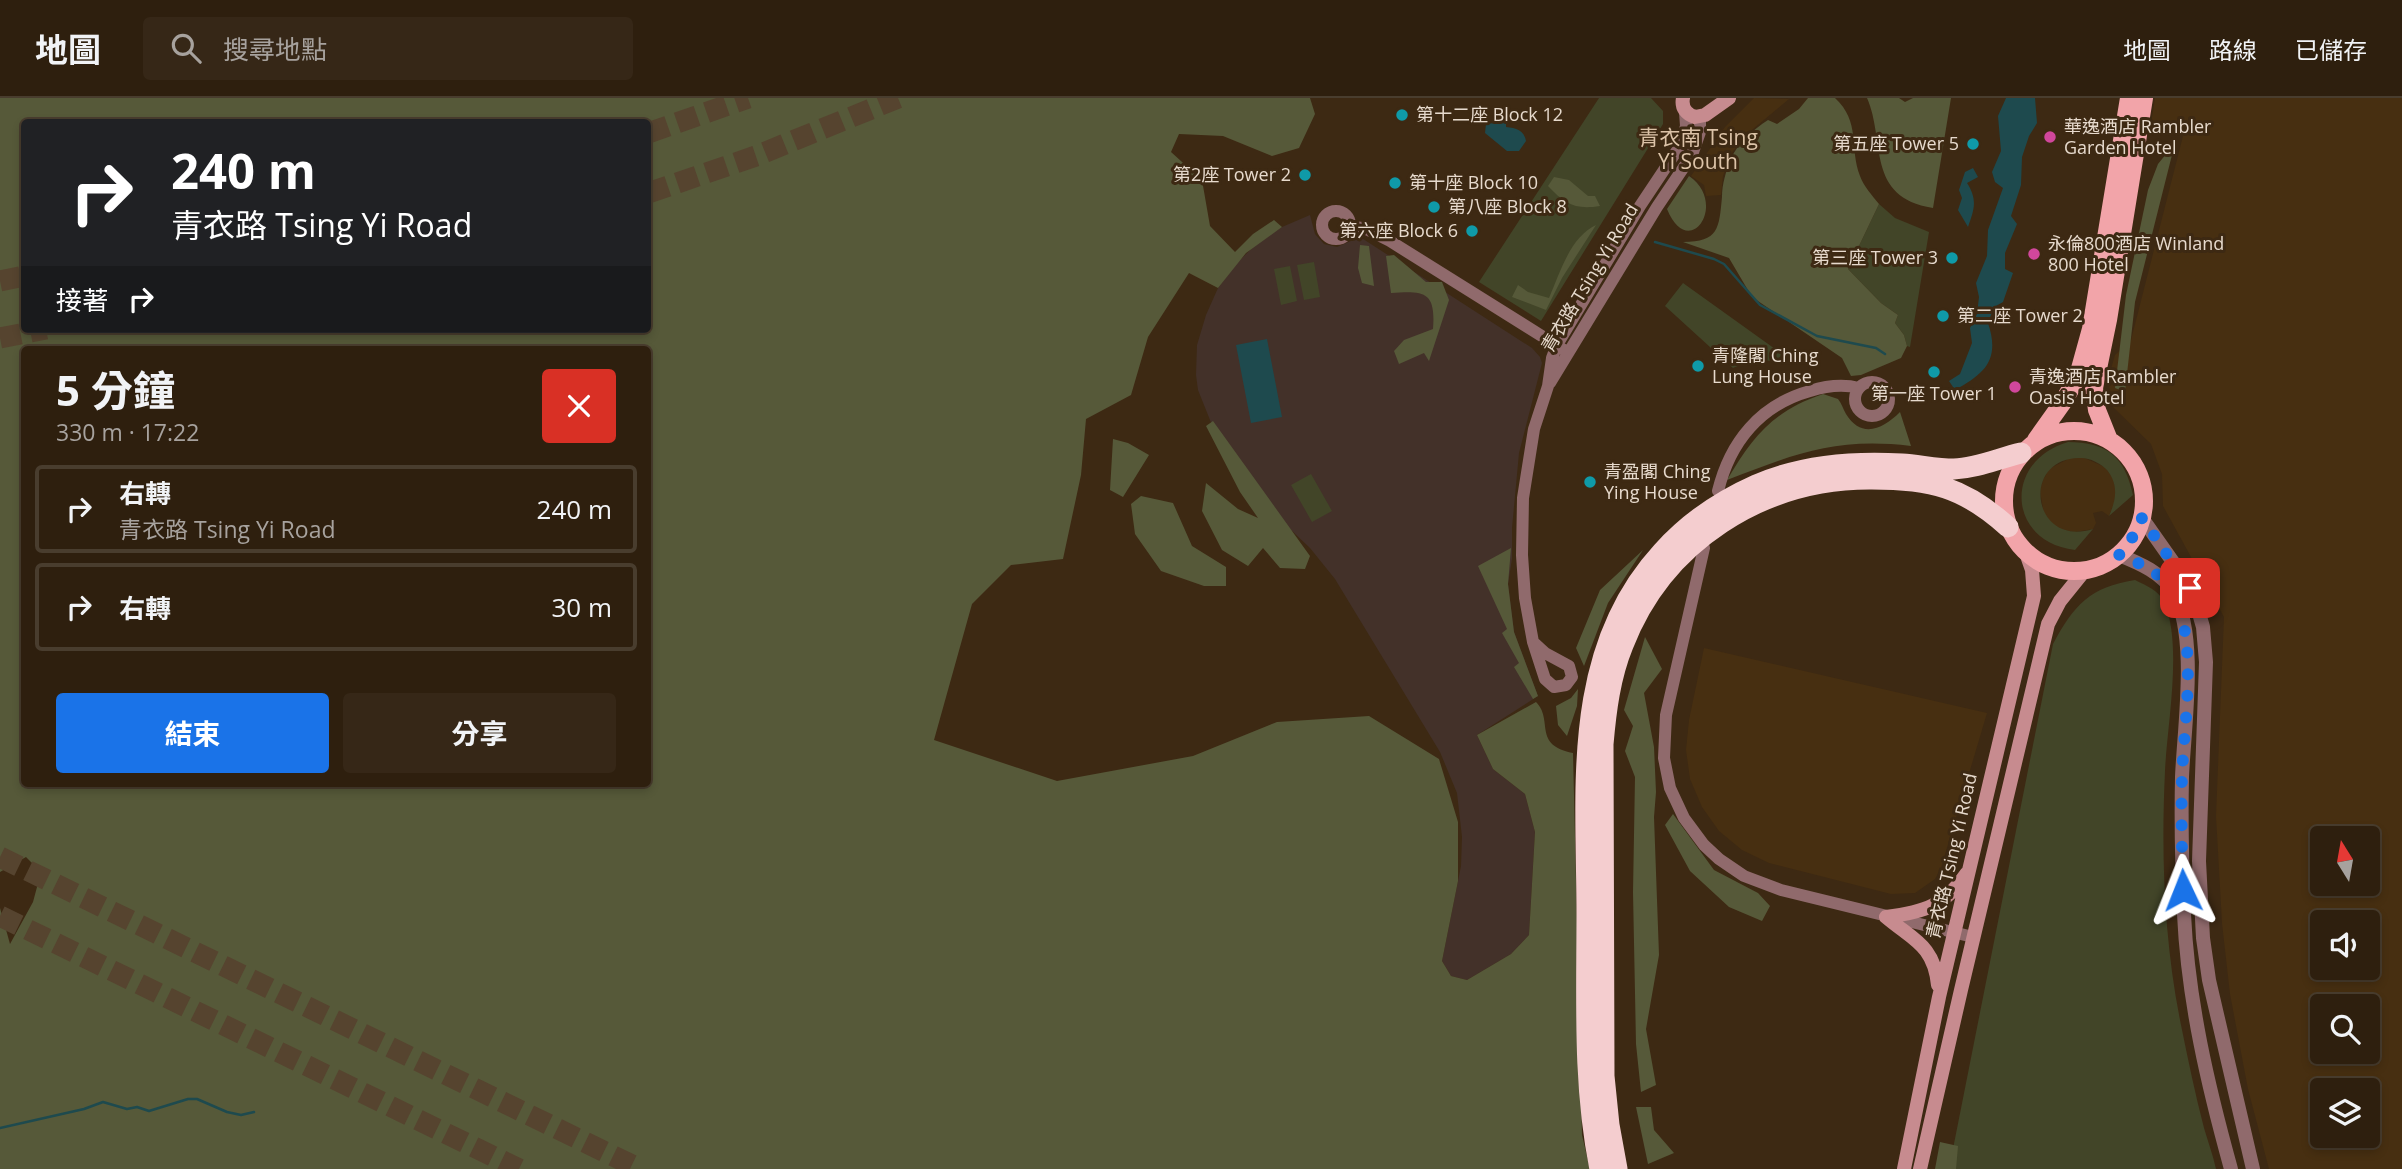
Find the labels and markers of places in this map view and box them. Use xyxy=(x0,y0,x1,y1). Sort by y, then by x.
place label: 第十二座 Block 12 xyxy=(1416,102,1563,126)
marker: 第十二座 Block 12 xyxy=(1394,107,1410,123)
place label: 華逸酒店 Rambler Garden Hotel xyxy=(2064,114,2212,159)
marker: 華逸酒店 Rambler Garden Hotel xyxy=(2042,129,2058,145)
place label: 第五座 Tower 5 xyxy=(1833,131,1959,155)
marker: 第五座 Tower 5 xyxy=(1965,136,1981,152)
place label: 第2座 Tower 2 xyxy=(1173,162,1291,186)
marker: 第2座 Tower 2 xyxy=(1297,167,1313,183)
place label: 第十座 Block 10 xyxy=(1409,170,1538,194)
marker: 第十座 Block 10 xyxy=(1387,175,1403,191)
place label: 第八座 Block 8 xyxy=(1448,194,1567,218)
marker: 第八座 Block 8 xyxy=(1426,199,1442,215)
place label: 第六座 Block 6 xyxy=(1339,218,1458,242)
marker: 第六座 Block 6 xyxy=(1464,223,1480,239)
place label: 永倫800酒店 Winland 800 Hotel xyxy=(2048,231,2224,276)
place label: 第三座 Tower 3 xyxy=(1812,245,1938,269)
marker: 永倫800酒店 Winland 800 Hotel xyxy=(2026,246,2042,262)
marker: 第三座 Tower 3 xyxy=(1944,250,1960,266)
place label: 第二座 Tower 2 xyxy=(1957,303,2083,327)
marker: 第二座 Tower 2 xyxy=(1935,308,1951,324)
place label: 青隆閣 Ching Lung House xyxy=(1712,343,1819,388)
marker: 青隆閣 Ching Lung House xyxy=(1690,358,1706,374)
marker: 第一座 Tower 1 xyxy=(1926,364,1942,380)
place label: 青逸酒店 Rambler Oasis Hotel xyxy=(2029,364,2177,409)
marker: 青逸酒店 Rambler Oasis Hotel xyxy=(2007,379,2023,395)
place label: 第一座 Tower 1 xyxy=(1871,381,1997,405)
place label: 青盈閣 Ching Ying House xyxy=(1604,459,1711,504)
marker: 青盈閣 Ching Ying House xyxy=(1582,474,1598,490)
pin xyxy=(2160,558,2220,618)

